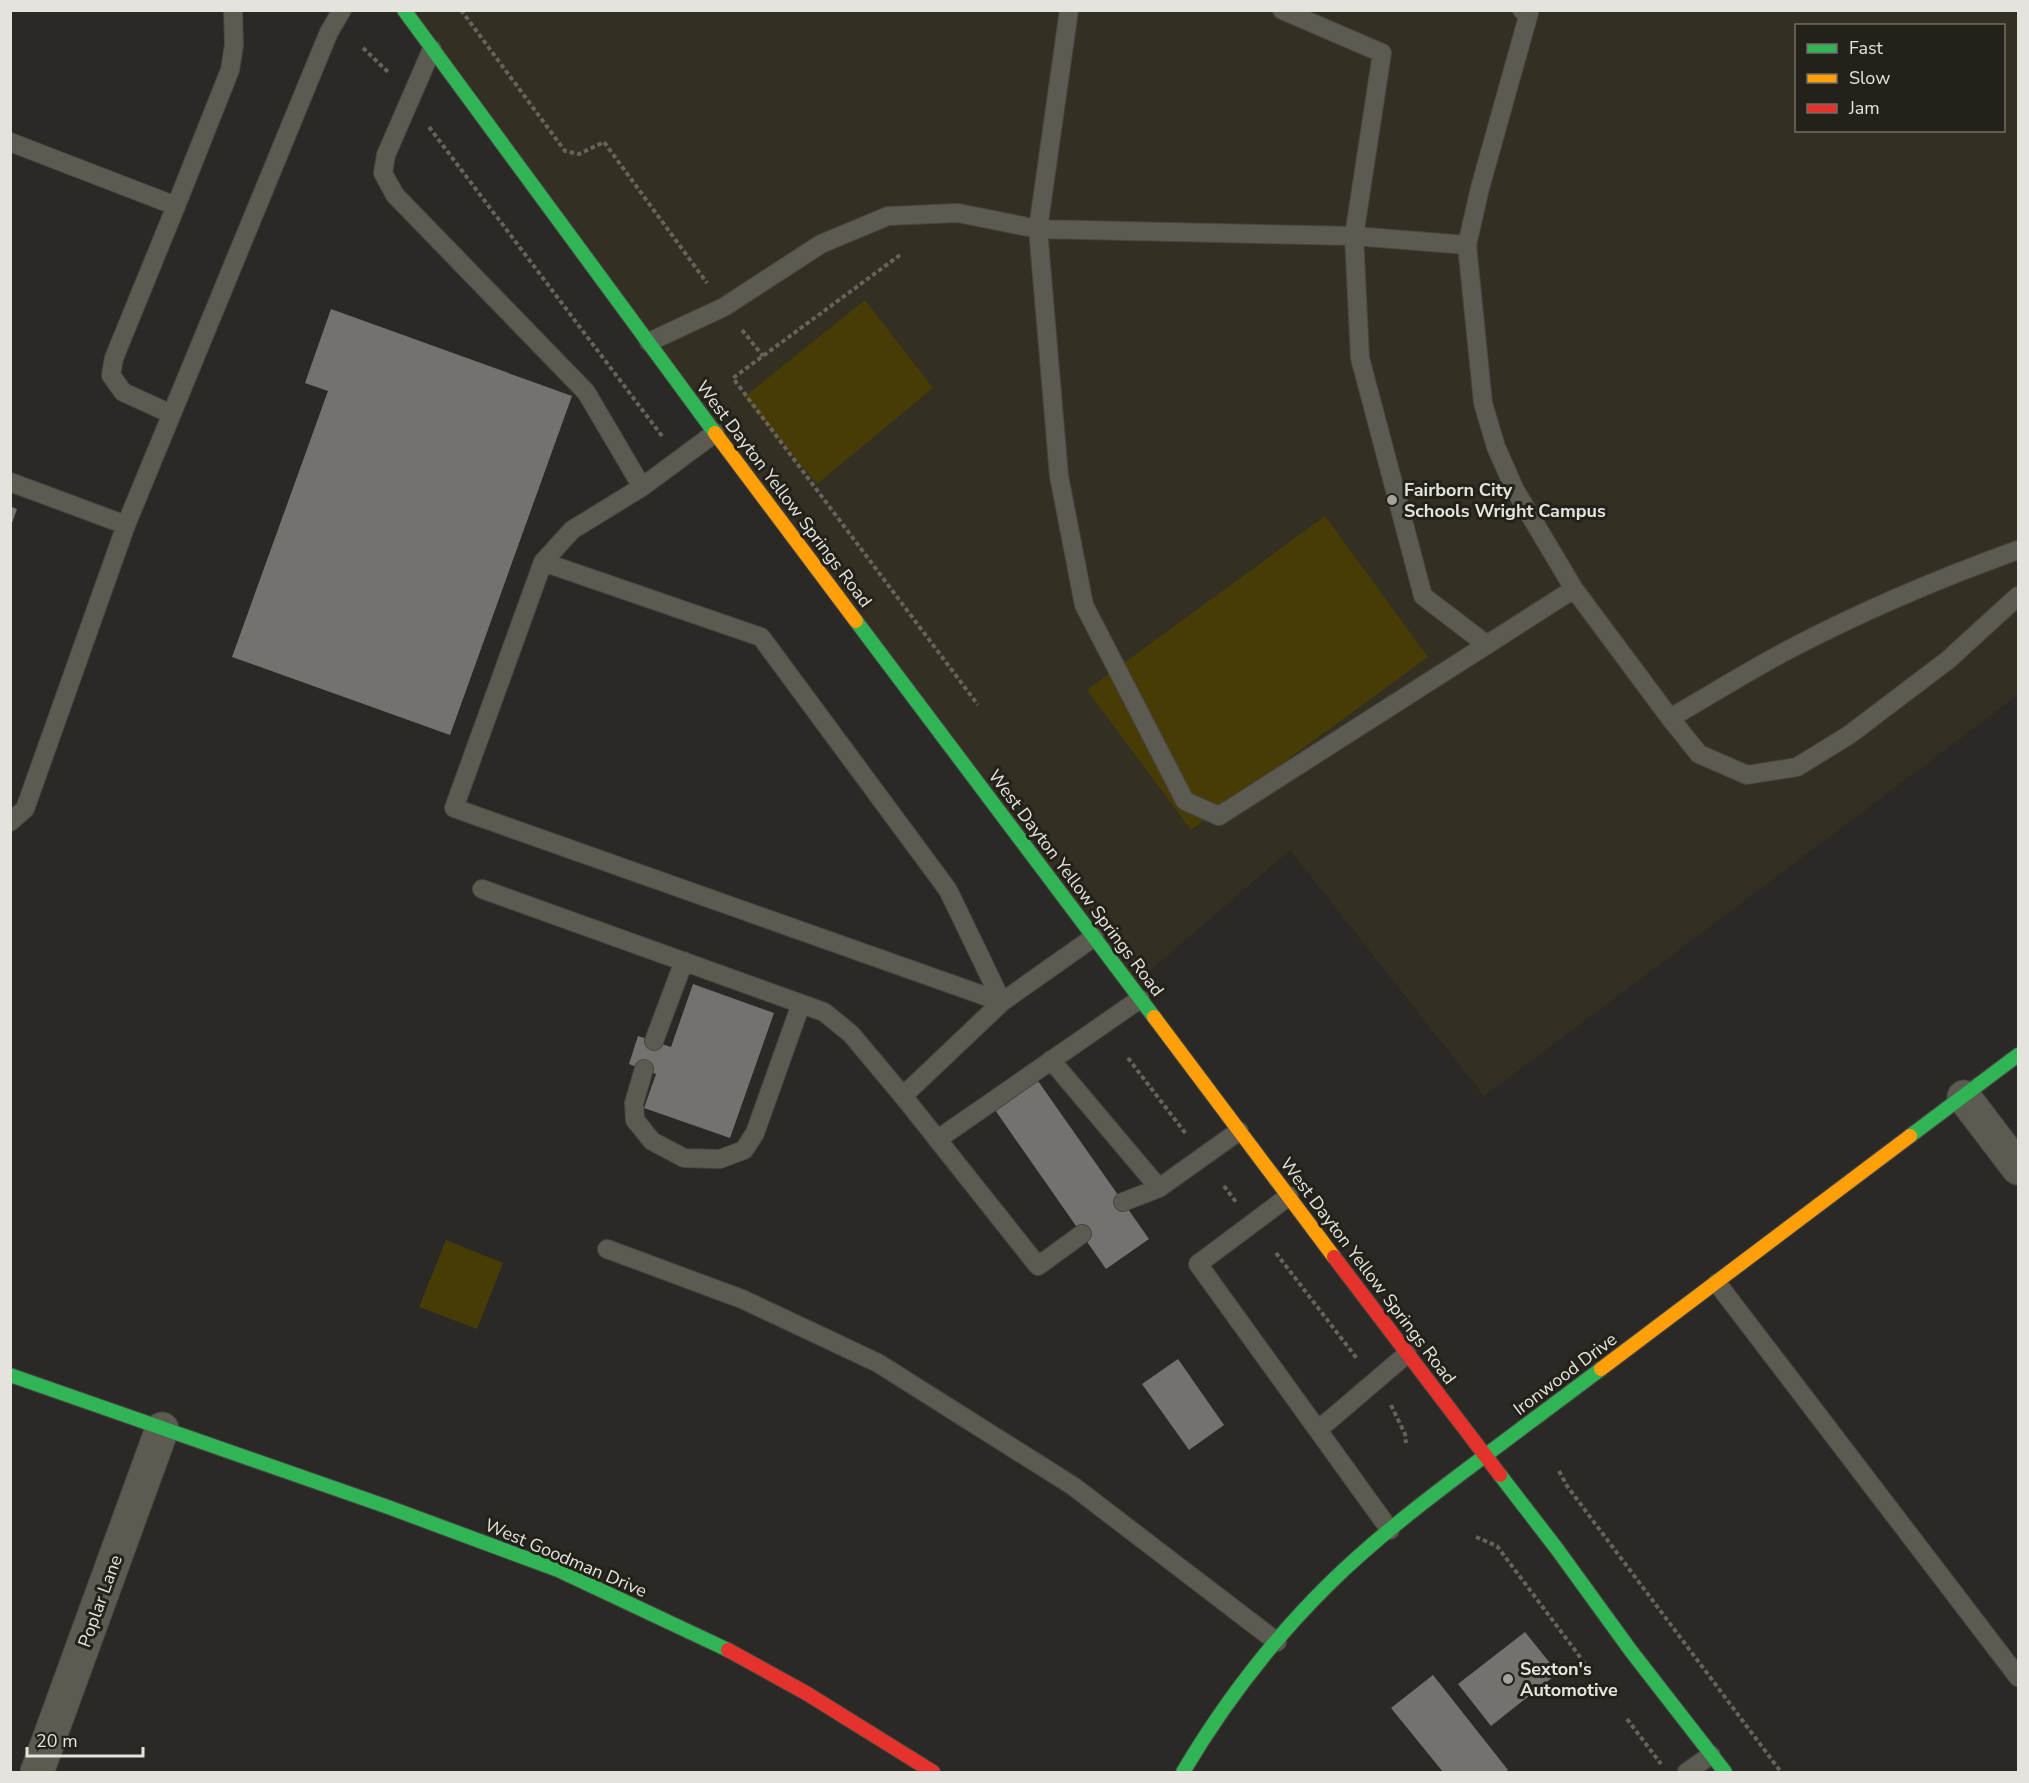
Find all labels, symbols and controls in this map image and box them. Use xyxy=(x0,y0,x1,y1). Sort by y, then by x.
legend xyxy=(1795,24,2005,132)
text: Fast xyxy=(1849,36,1884,60)
text: Slow xyxy=(1849,66,1890,90)
text: Jam xyxy=(1848,96,1880,120)
street label: West Dayton Yellow Springs Road xyxy=(691,376,877,612)
place label: Fairborn City Schools Wright Campus xyxy=(1404,478,1606,523)
marker: Fairborn City Schools Wright Campus xyxy=(1385,493,1399,507)
street label: West Dayton Yellow Springs Road xyxy=(983,765,1169,1001)
street label: West Dayton Yellow Springs Road xyxy=(1275,1153,1461,1389)
street label: Ironwood Drive xyxy=(1508,1327,1622,1421)
street label: West Goodman Drive xyxy=(481,1513,651,1603)
street label: Poplar Lane xyxy=(72,1552,128,1650)
place label: Sexton's Automotive xyxy=(1520,1657,1618,1702)
marker: Sexton's Automotive xyxy=(1501,1672,1515,1686)
scale bar xyxy=(27,1720,142,1758)
text: 20 m xyxy=(36,1729,78,1753)

